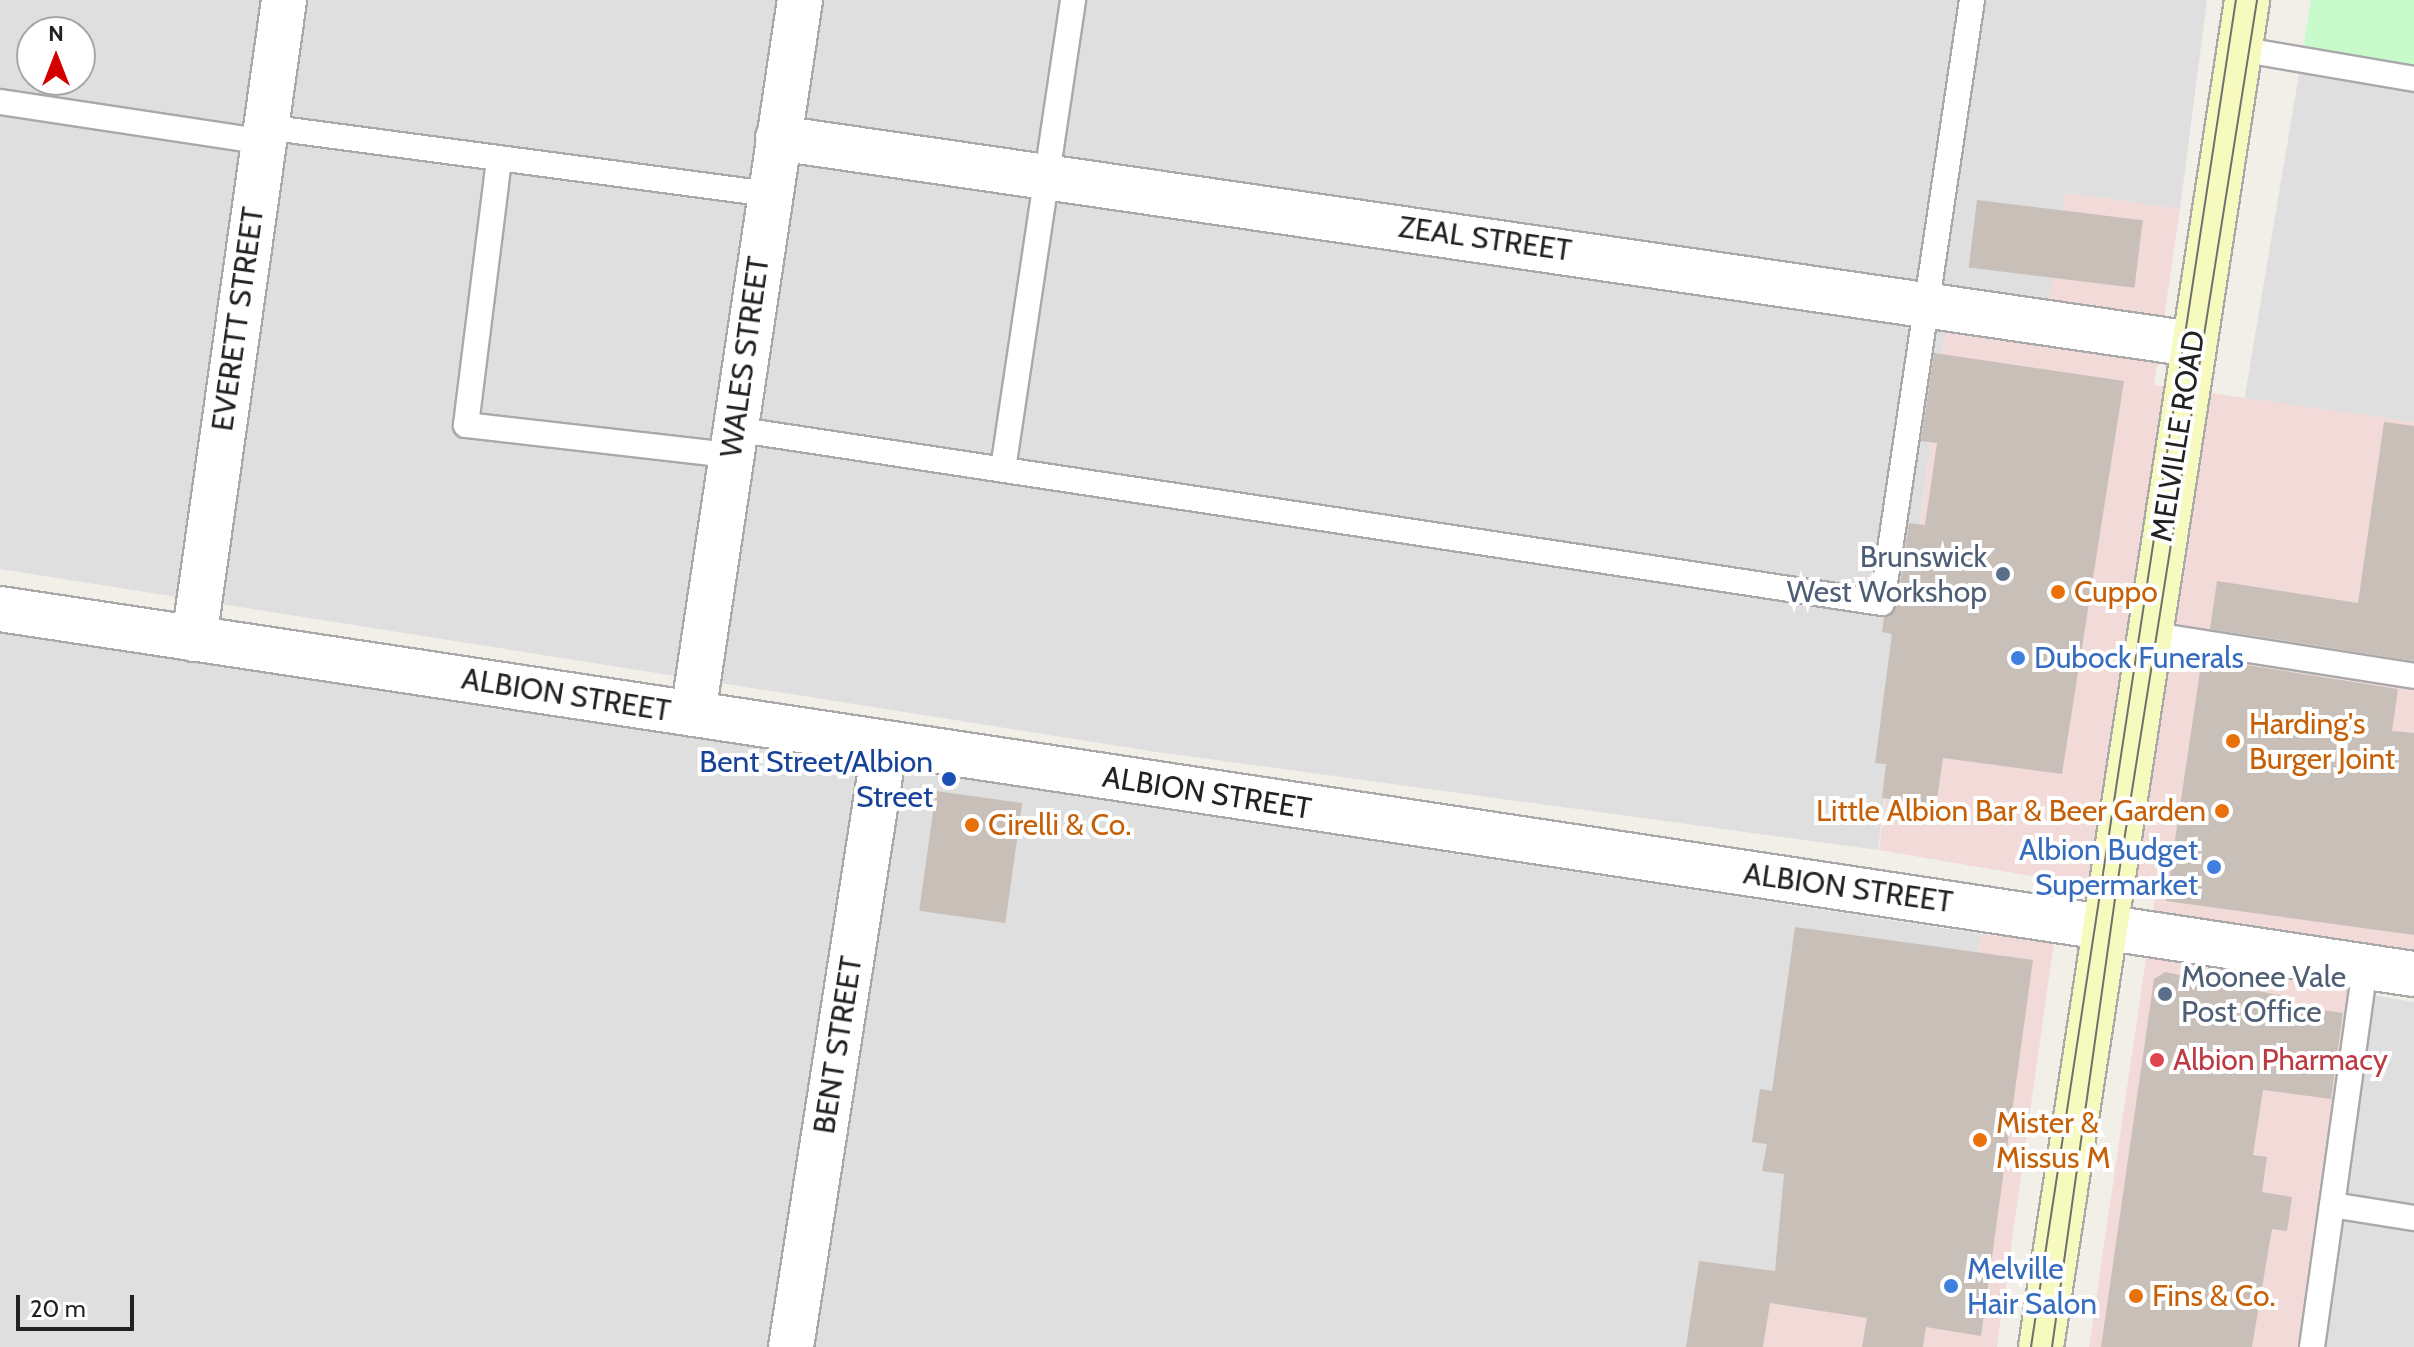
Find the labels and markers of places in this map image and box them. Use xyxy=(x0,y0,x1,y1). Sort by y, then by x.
place label: Brunswick West Workshop xyxy=(1787,539,1987,610)
marker: Brunswick West Workshop xyxy=(1994,565,2012,583)
place label: Cuppo xyxy=(2074,574,2158,610)
marker: Cuppo xyxy=(2049,583,2067,601)
place label: Dubock Funerals xyxy=(2034,640,2244,676)
marker: Dubock Funerals xyxy=(2009,649,2027,667)
place label: Harding's Burger Joint xyxy=(2249,706,2395,776)
marker: Harding's Burger Joint xyxy=(2224,732,2242,750)
place label: Bent Street/Albion Street xyxy=(699,744,933,814)
marker: Bent Street/Albion Street xyxy=(940,770,958,788)
place label: Little Albion Bar & Beer Garden xyxy=(1816,793,2206,829)
marker: Little Albion Bar & Beer Garden xyxy=(2213,802,2231,820)
place label: Cirelli & Co. xyxy=(988,807,1131,843)
marker: Cirelli & Co. xyxy=(963,816,981,834)
place label: Albion Budget Supermarket xyxy=(2019,832,2198,902)
marker: Albion Budget Supermarket xyxy=(2205,858,2223,876)
place label: Moonee Vale Post Office xyxy=(2181,959,2346,1030)
marker: Moonee Vale Post Office xyxy=(2156,985,2174,1003)
place label: Albion Pharmacy xyxy=(2173,1042,2388,1078)
marker: Albion Pharmacy xyxy=(2148,1051,2166,1069)
place label: Mister & Missus M xyxy=(1996,1105,2111,1176)
marker: Mister & Missus M xyxy=(1971,1131,1989,1149)
place label: Melville Hair Salon xyxy=(1967,1251,2097,1322)
marker: Melville Hair Salon xyxy=(1942,1277,1960,1295)
place label: Fins & Co. xyxy=(2152,1278,2276,1314)
marker: Fins & Co. xyxy=(2127,1287,2145,1305)

